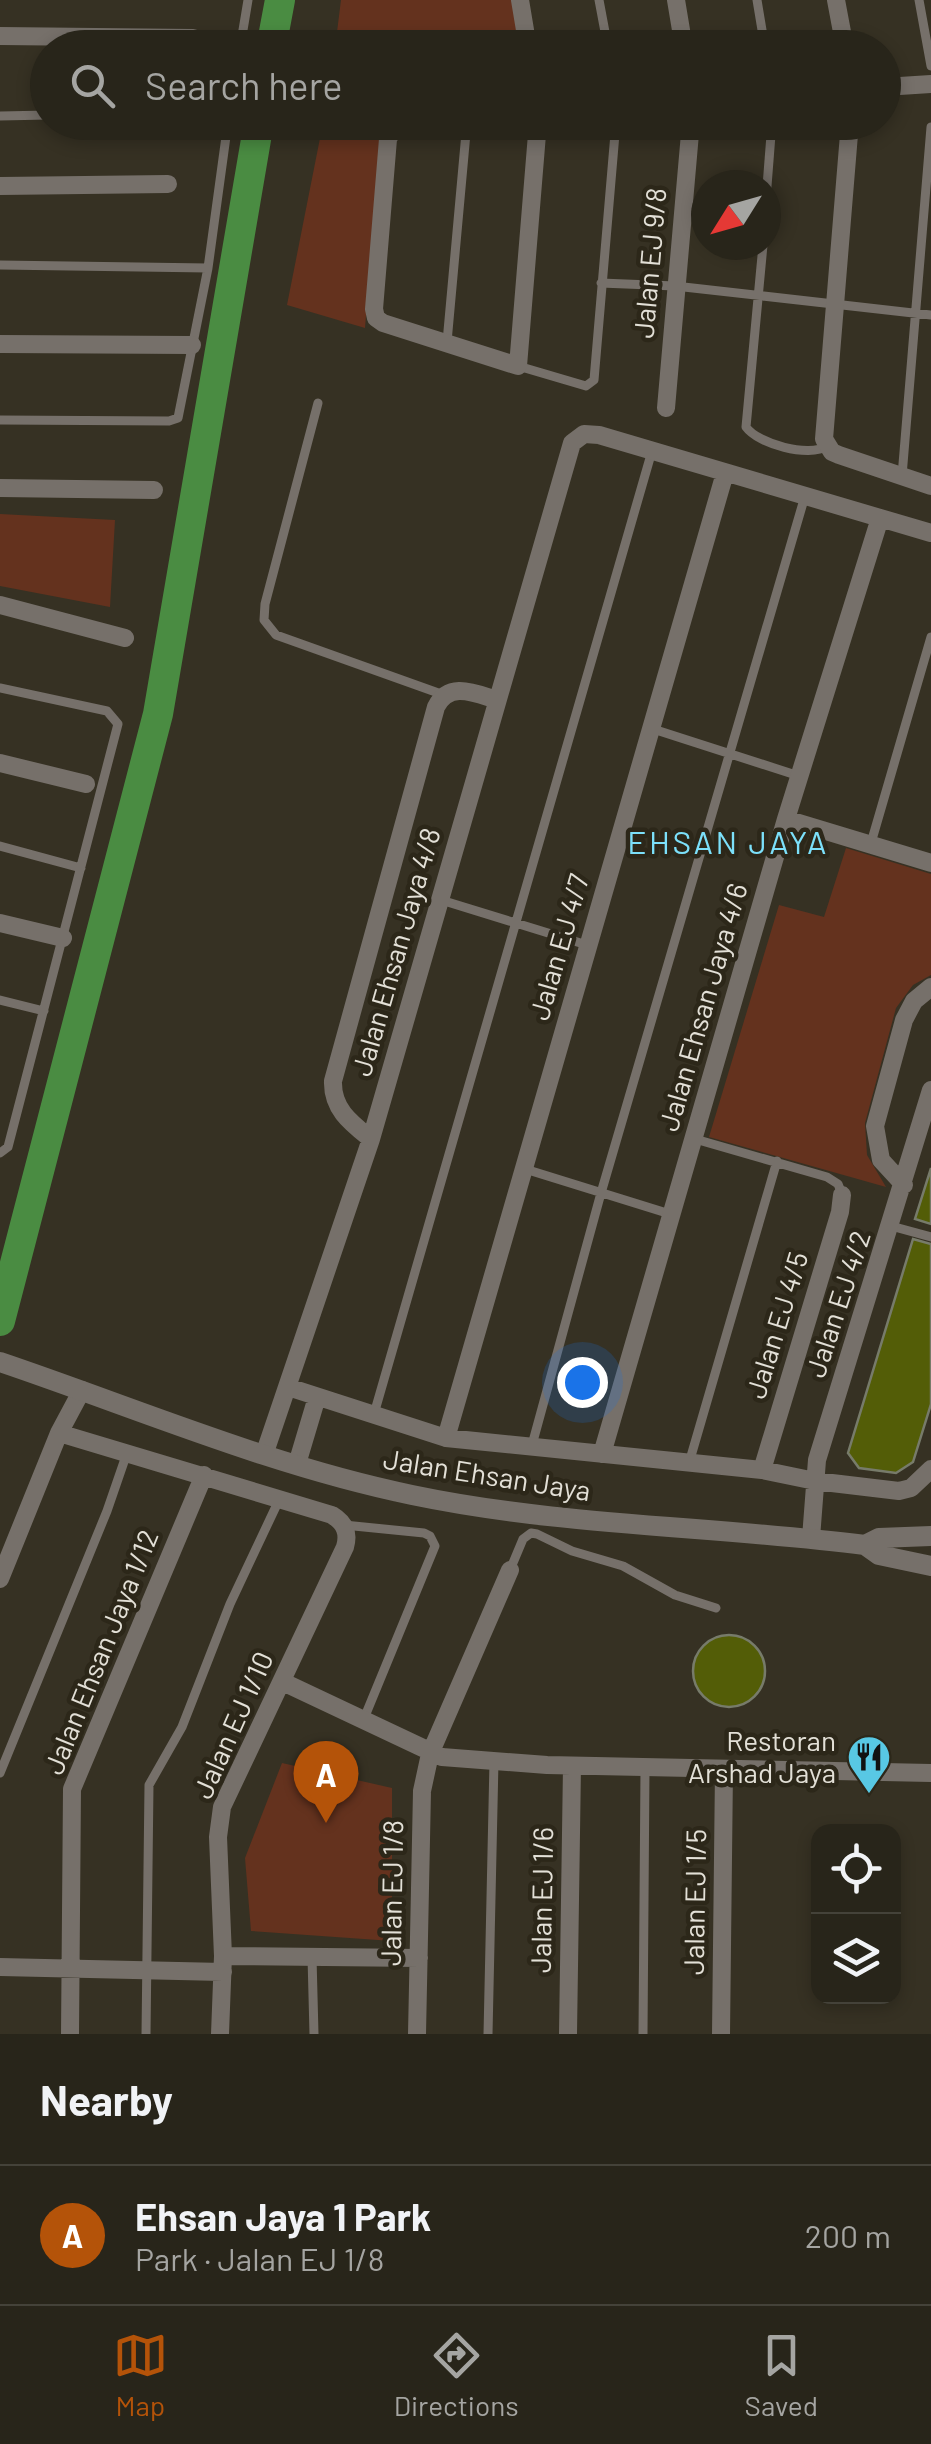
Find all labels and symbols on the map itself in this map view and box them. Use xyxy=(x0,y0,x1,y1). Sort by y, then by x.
north arrow xyxy=(691,170,781,260)
street label: Jalan EJ 9/8 xyxy=(625,186,673,340)
district label: EHSAN JAYA xyxy=(627,822,829,860)
street label: Jalan Ehsan Jaya 4/8 xyxy=(343,824,447,1080)
street label: Jalan EJ 4/7 xyxy=(521,870,595,1024)
street label: Jalan Ehsan Jaya 4/6 xyxy=(650,879,754,1135)
street label: Jalan EJ 4/2 xyxy=(797,1226,877,1381)
street label: Jalan EJ 4/5 xyxy=(738,1247,814,1402)
your location xyxy=(557,1357,608,1408)
street label: Jalan Ehsan Jaya xyxy=(381,1441,593,1507)
street label: Jalan Ehsan Jaya 1/12 xyxy=(35,1524,165,1779)
street label: Jalan EJ 1/10 xyxy=(185,1646,280,1803)
place label: Restoran Arshad Jaya xyxy=(688,1723,836,1789)
restaurant icon: Restoran Arshad Jaya xyxy=(846,1734,892,1795)
pin: A xyxy=(294,1740,358,1823)
street label: Jalan EJ 1/8 xyxy=(373,1820,409,1966)
street label: Jalan EJ 1/6 xyxy=(523,1827,559,1973)
street label: Jalan EJ 1/5 xyxy=(676,1829,712,1975)

